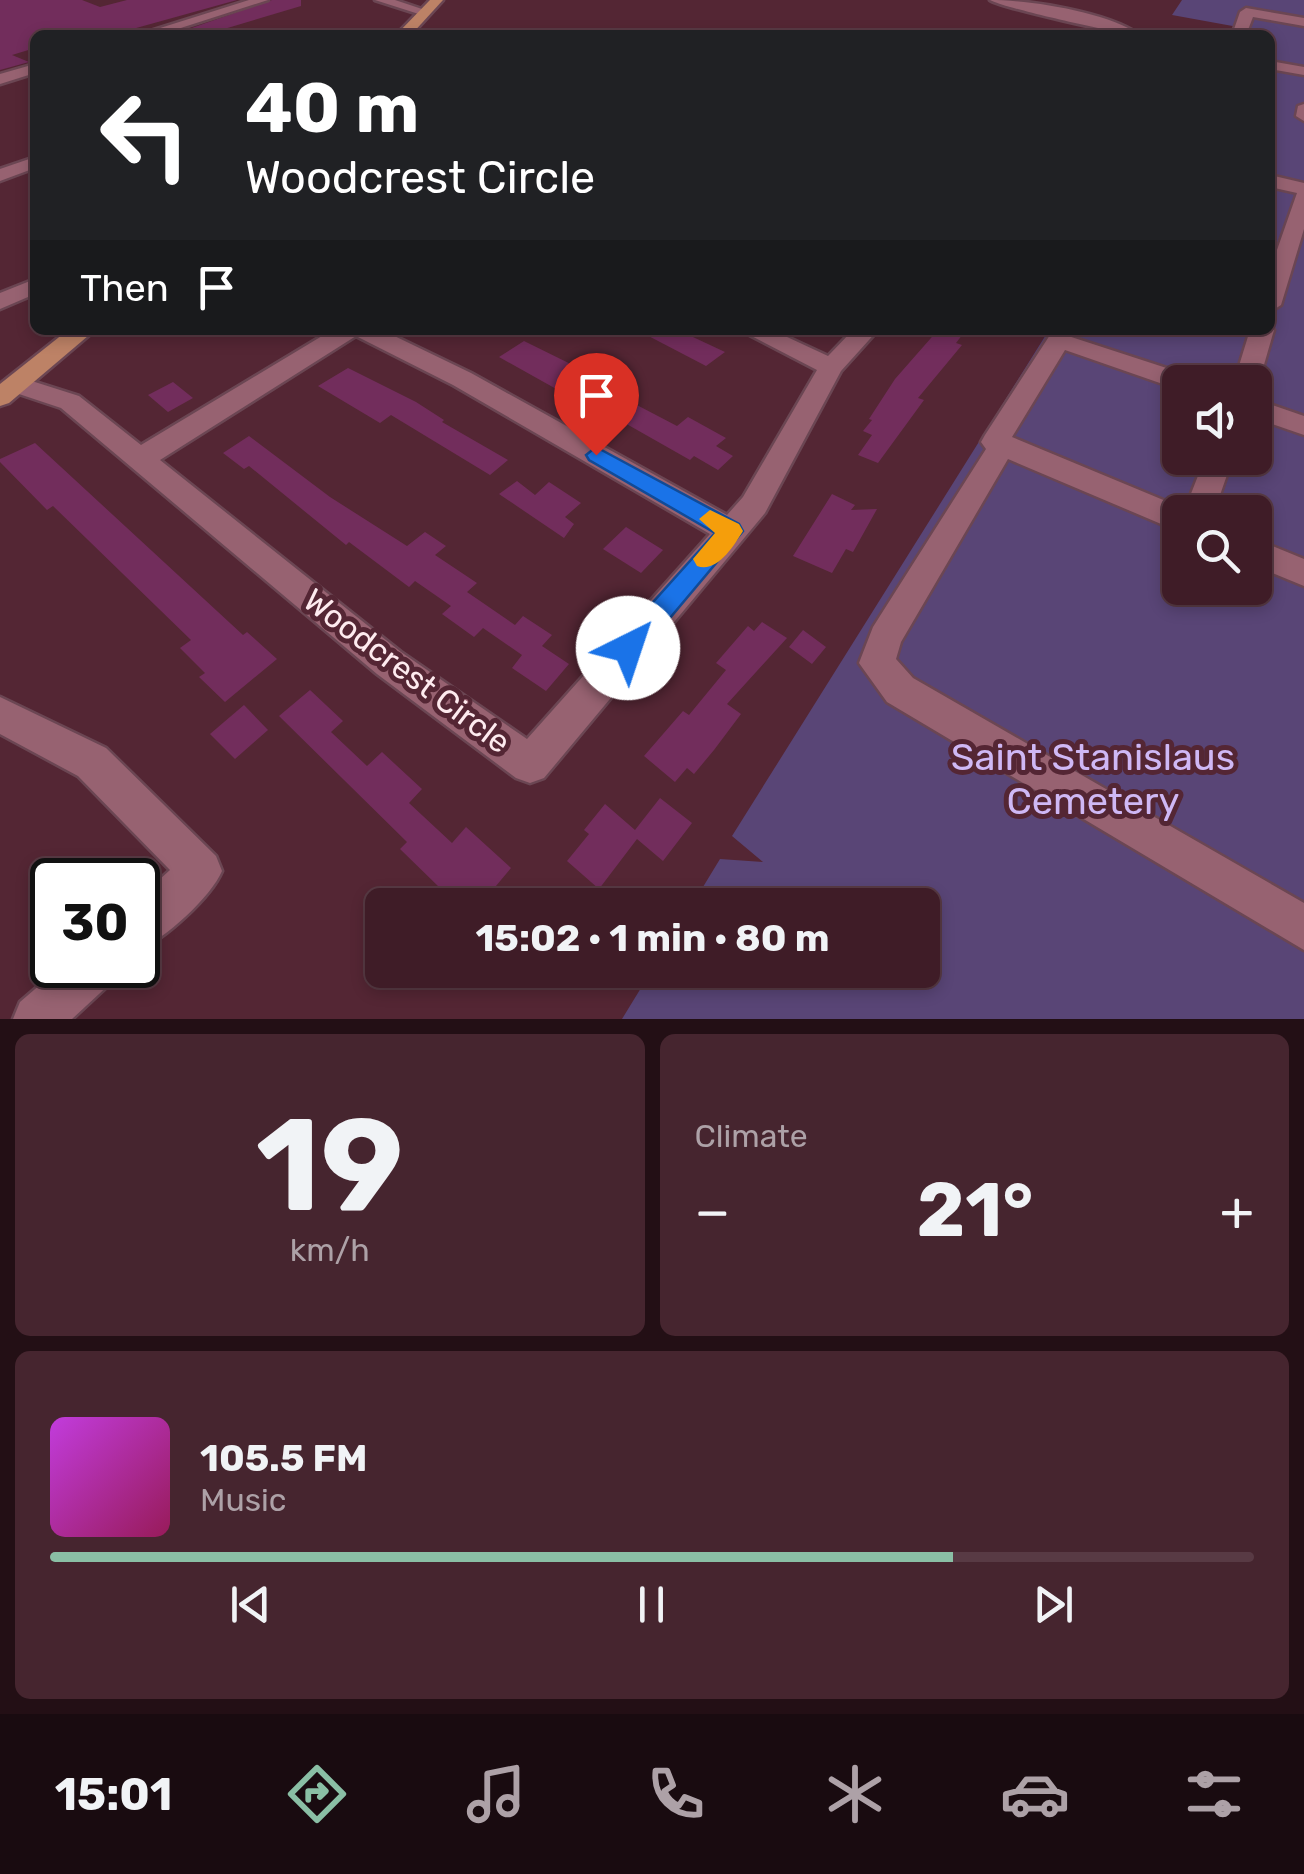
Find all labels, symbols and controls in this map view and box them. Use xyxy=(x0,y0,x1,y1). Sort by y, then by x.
text: 40 m xyxy=(245,67,419,150)
icon: left xyxy=(80,70,210,200)
text: Woodcrest Circle xyxy=(245,151,595,204)
icon: arrive xyxy=(189,260,244,315)
text: Then xyxy=(80,265,169,311)
pin xyxy=(554,353,639,456)
map controls xyxy=(1162,365,1272,605)
button: sound xyxy=(1162,365,1272,475)
icon: arrive xyxy=(569,368,624,423)
button: search xyxy=(1162,495,1272,605)
street label: Woodcrest Circle xyxy=(296,581,518,761)
position arrow xyxy=(576,596,680,700)
park label: Saint Stanislaus Cemetery xyxy=(951,734,1235,824)
speed limit sign: 30 xyxy=(30,858,160,988)
text: 15:02 · 1 min · 80 m xyxy=(475,915,830,961)
text: 19 xyxy=(256,1088,404,1243)
text: Climate xyxy=(695,1117,808,1155)
text: 21° xyxy=(917,1166,1033,1255)
text: − xyxy=(695,1179,730,1244)
text: + xyxy=(1220,1179,1254,1244)
text: km/h xyxy=(290,1231,370,1269)
text: 105.5 FM xyxy=(200,1435,368,1481)
text: Music xyxy=(200,1481,286,1519)
icon: previous xyxy=(223,1577,278,1632)
icon: pause xyxy=(624,1577,679,1632)
icon: next xyxy=(1026,1577,1081,1632)
icon: directions xyxy=(282,1759,352,1829)
icon: music xyxy=(461,1759,531,1829)
icon: phone xyxy=(641,1759,711,1829)
icon: climate xyxy=(820,1759,890,1829)
icon: car xyxy=(1000,1759,1070,1829)
icon: filters xyxy=(1179,1759,1249,1829)
text: 15:01 xyxy=(55,1768,172,1821)

